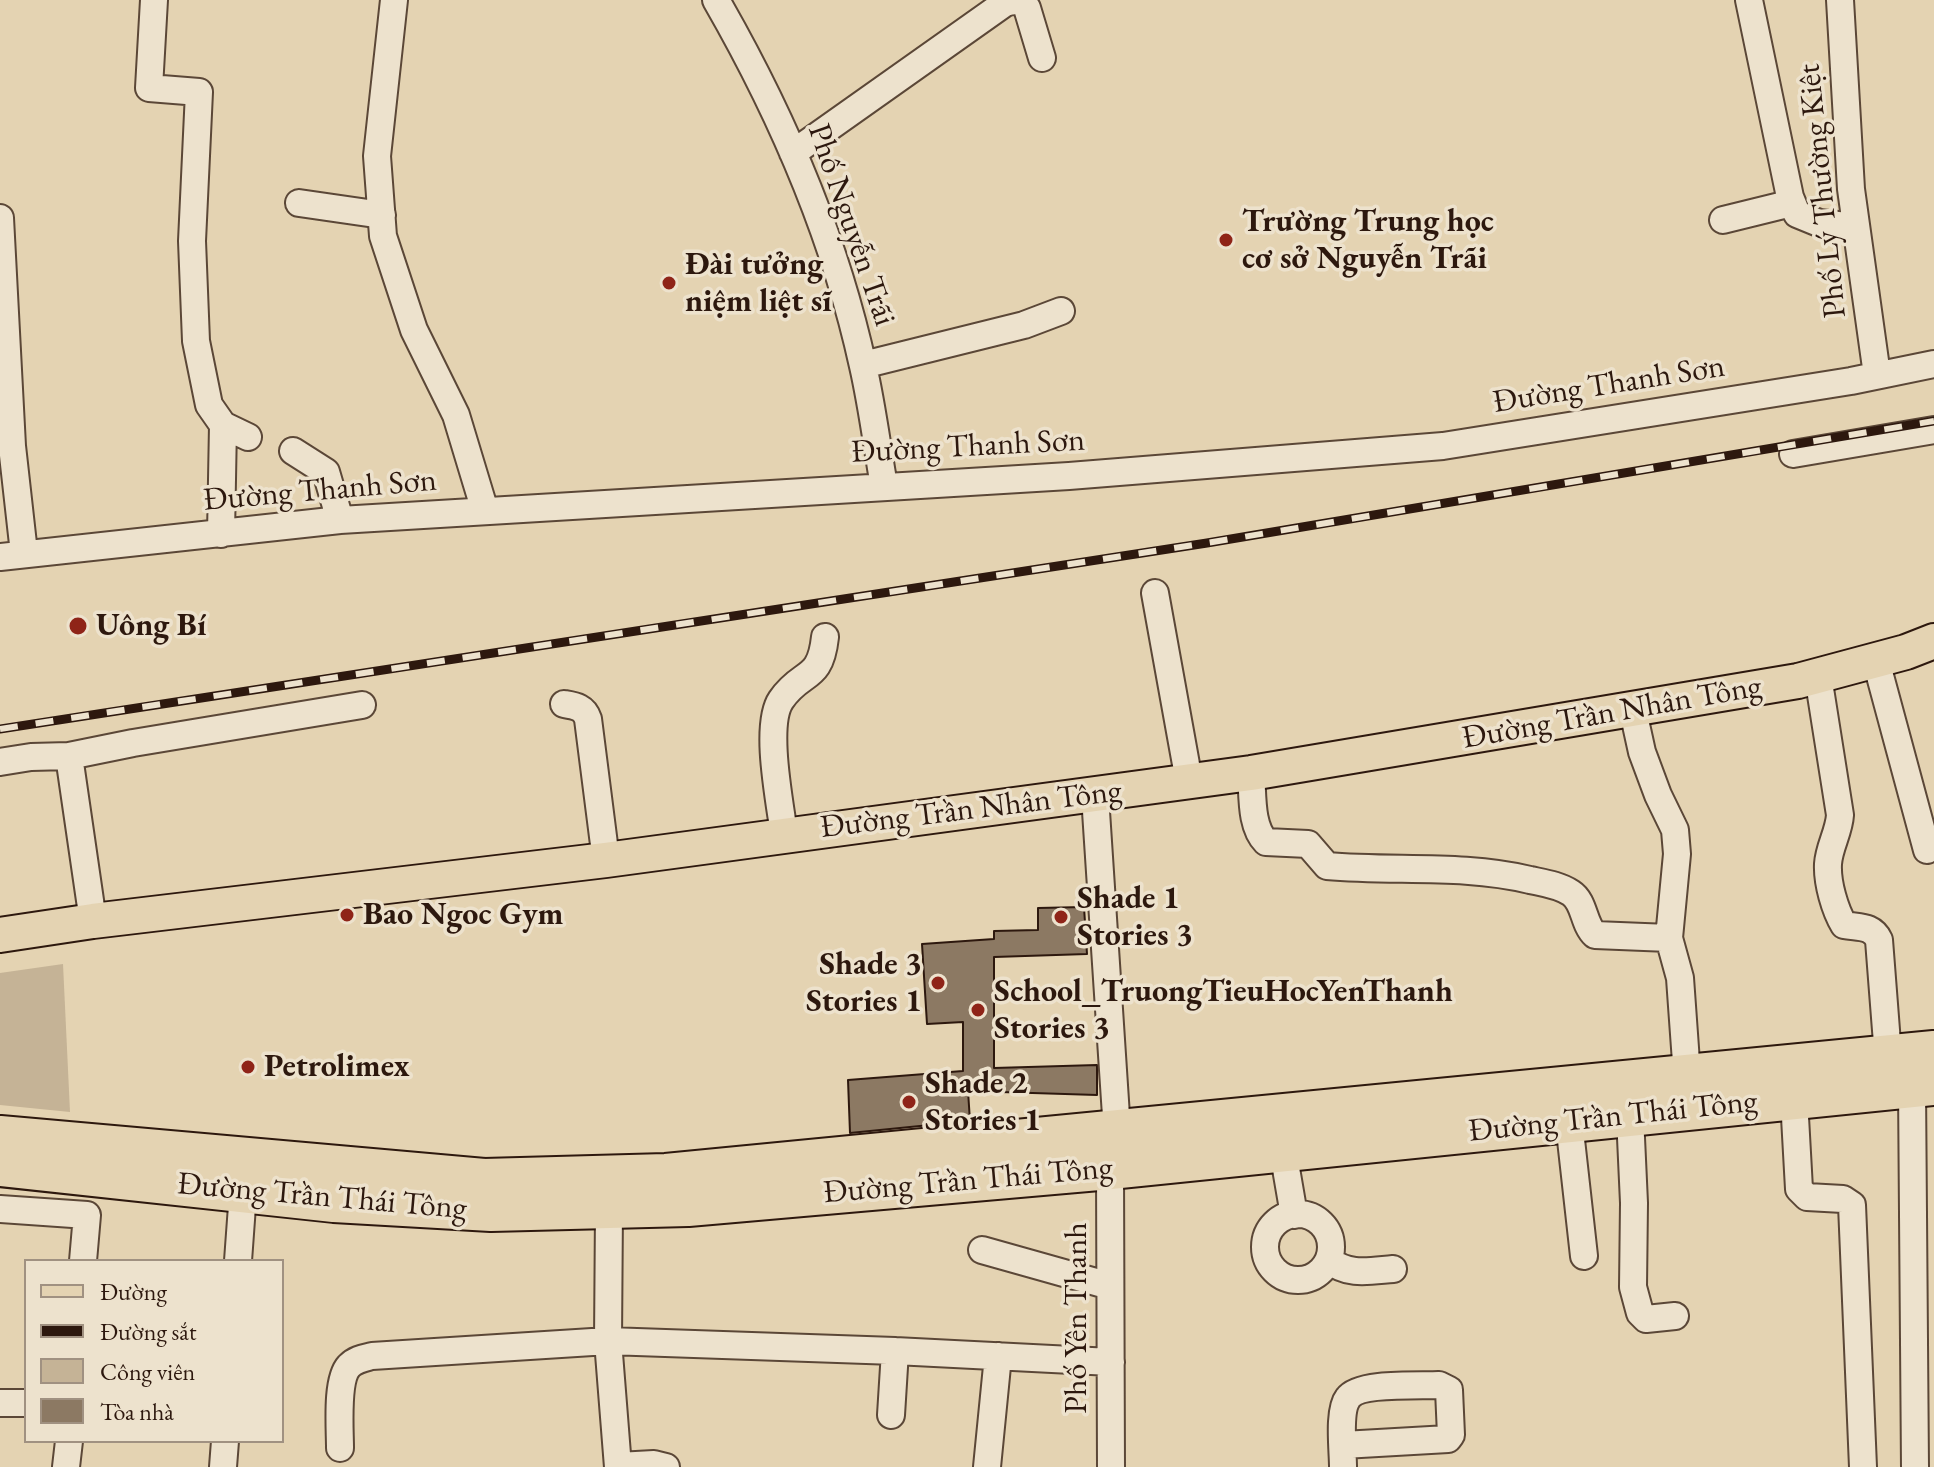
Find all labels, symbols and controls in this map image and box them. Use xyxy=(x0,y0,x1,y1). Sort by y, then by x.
street label: Phố Lý Thường Kiệt xyxy=(1791,62,1855,320)
street label: Phố Nguyễn Trãi xyxy=(798,119,904,331)
place label: Trường Trung học cơ sở Nguyễn Trãi xyxy=(1242,203,1494,278)
marker: Trường Trung học cơ sở Nguyễn Trãi xyxy=(1217,231,1235,249)
place label: Đài tưởng niệm liệt sĩ xyxy=(685,246,832,321)
marker: Đài tưởng niệm liệt sĩ xyxy=(660,274,678,292)
street label: Đường Thanh Sơn xyxy=(1490,348,1728,422)
street label: Đường Thanh Sơn xyxy=(850,422,1086,472)
street label: Đường Thanh Sơn xyxy=(202,462,438,520)
place label: Uông Bí xyxy=(96,607,206,645)
marker: Uông Bí xyxy=(67,615,89,637)
street label: Đường Trần Nhân Tông xyxy=(1459,668,1765,758)
street label: Đường Trần Nhân Tông xyxy=(818,772,1124,848)
place label: Shade 1 Stories 3 xyxy=(1077,880,1193,955)
place label: Bao Ngoc Gym xyxy=(363,896,563,934)
marker: Bao Ngoc Gym xyxy=(338,906,356,924)
marker: Shade 1 Stories 3 xyxy=(1052,908,1070,926)
place label: Shade 3 Stories 1 xyxy=(806,946,922,1021)
place label: School_TruongTieuHocYenThanh Stories 3 xyxy=(994,973,1453,1048)
marker: Shade 3 Stories 1 xyxy=(929,974,947,992)
marker: School_TruongTieuHocYenThanh Stories 3 xyxy=(969,1001,987,1019)
place label: Petrolimex xyxy=(264,1048,410,1086)
marker: Petrolimex xyxy=(239,1058,257,1076)
place label: Shade 2 Stories 1 xyxy=(925,1065,1041,1140)
street label: Đường Trần Thái Tông xyxy=(1467,1083,1759,1151)
marker: Shade 2 Stories 1 xyxy=(900,1093,918,1111)
street label: Đường Trần Thái Tông xyxy=(822,1149,1114,1213)
street label: Đường Trần Thái Tông xyxy=(176,1165,468,1229)
street label: Phố Yên Thanh xyxy=(1058,1222,1096,1414)
legend xyxy=(24,1259,284,1443)
text: Đường xyxy=(100,1276,167,1307)
text: Đường sắt xyxy=(100,1316,196,1347)
text: Công viên xyxy=(100,1356,195,1387)
text: Tòa nhà xyxy=(100,1396,174,1427)

